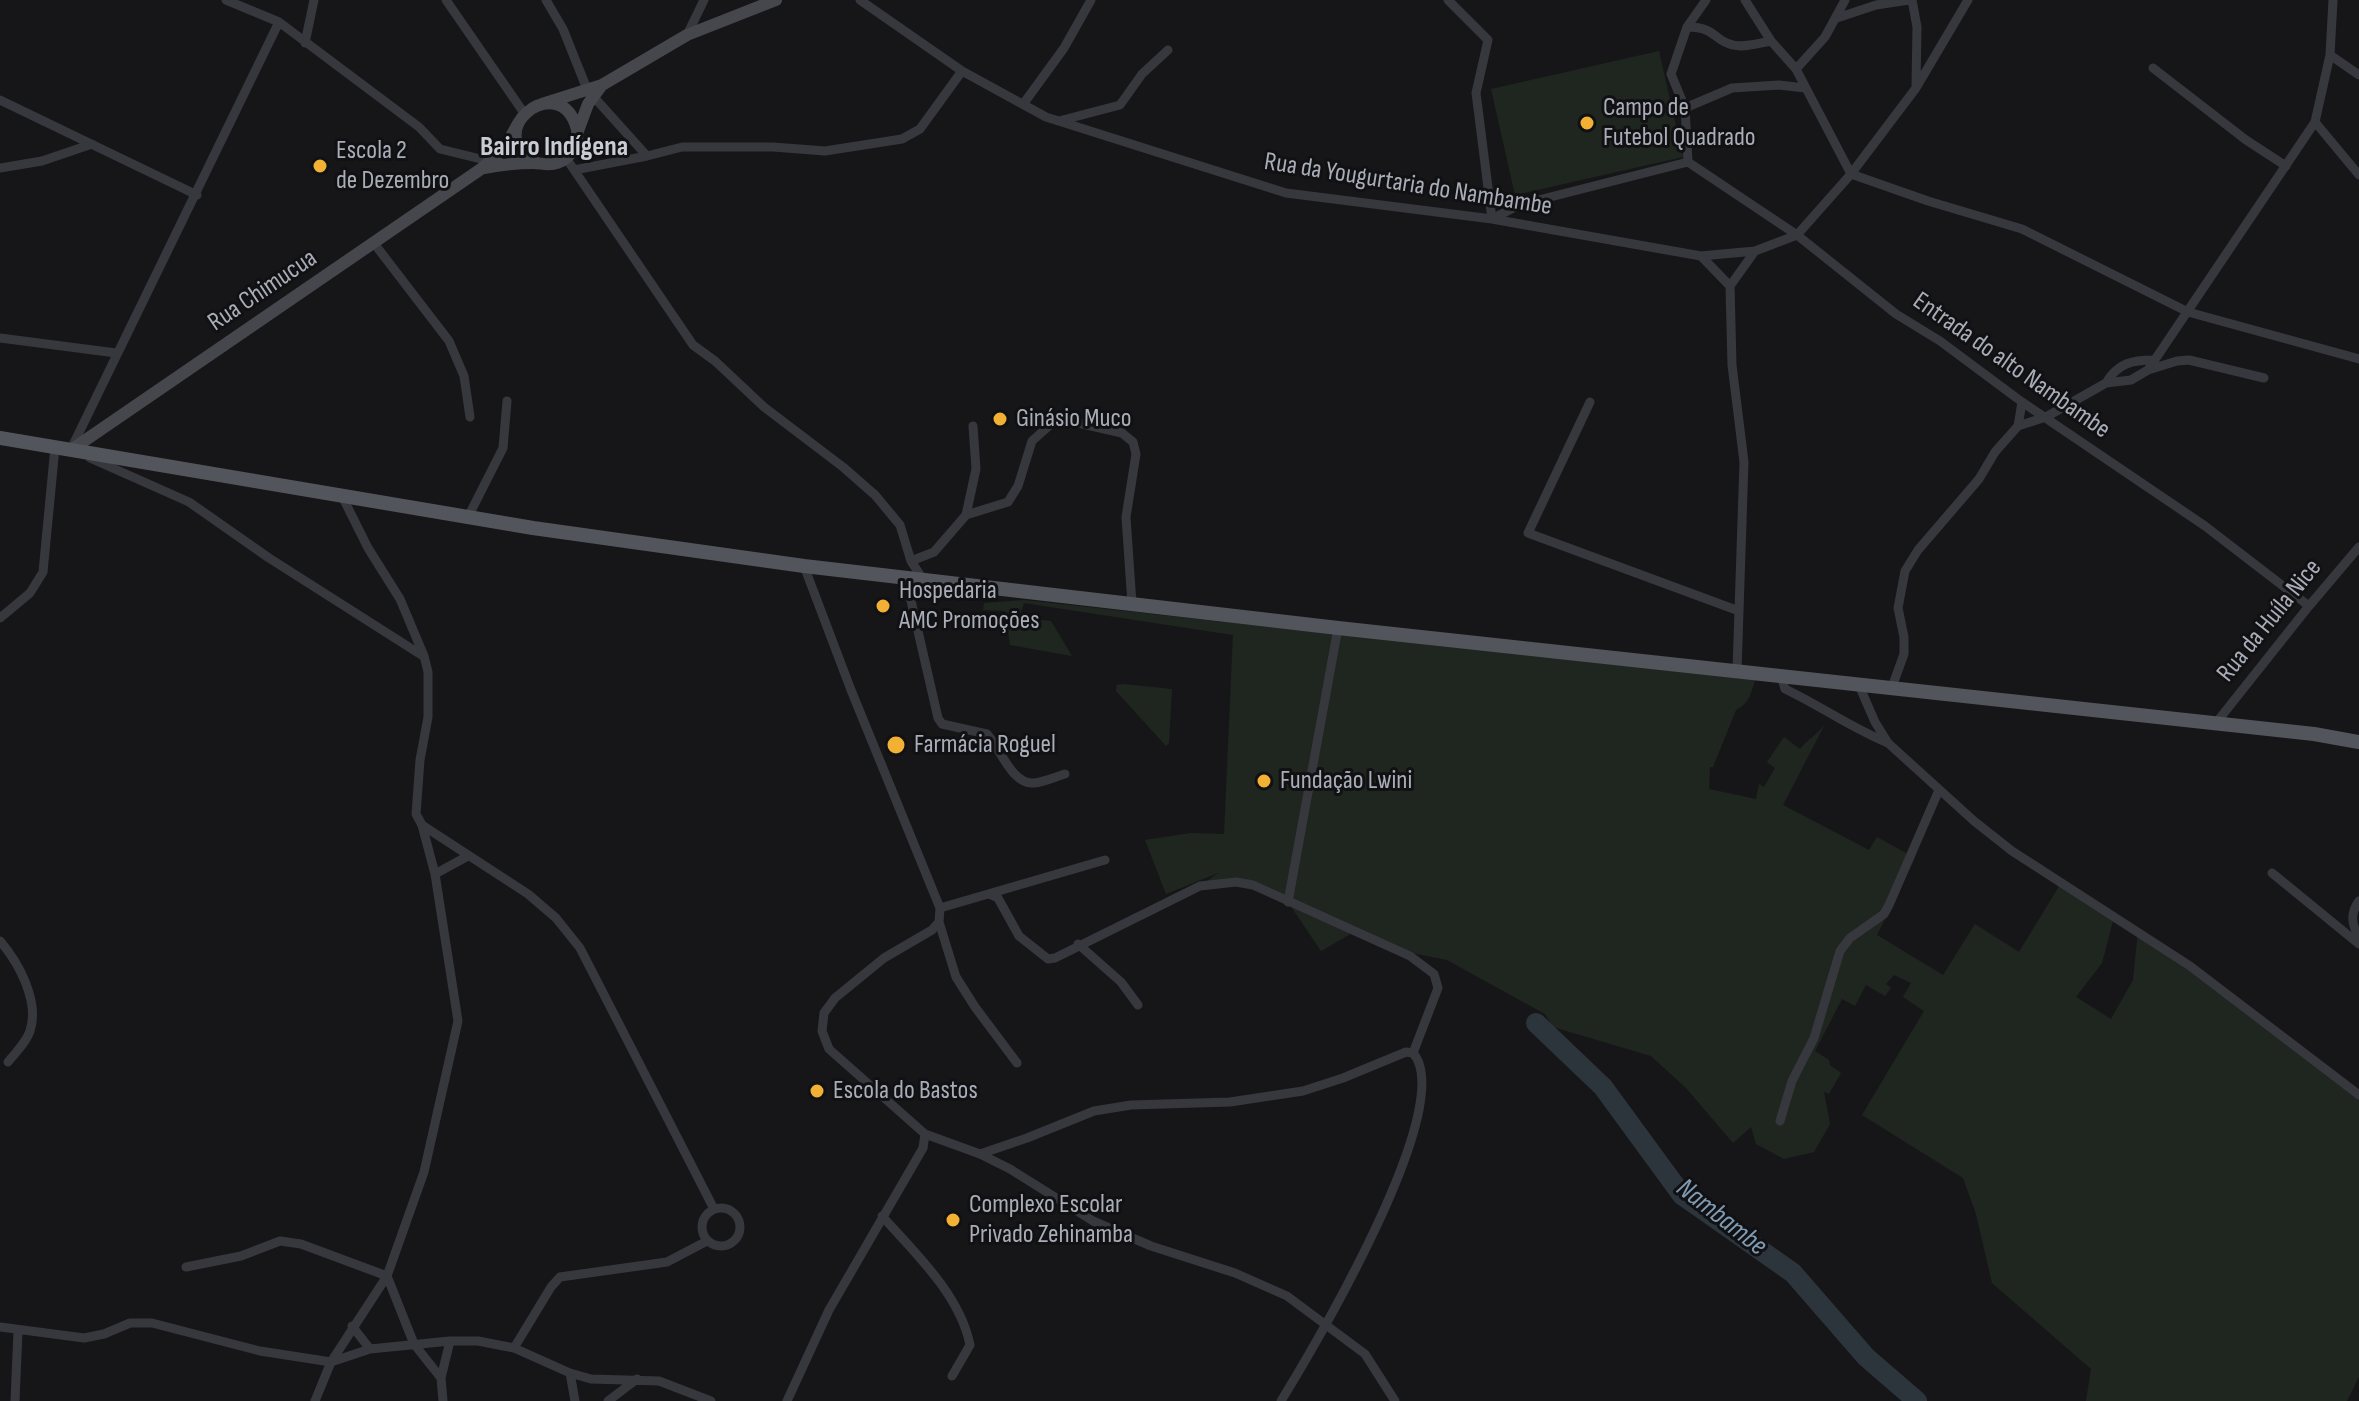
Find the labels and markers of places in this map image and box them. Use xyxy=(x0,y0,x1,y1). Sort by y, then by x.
place label: Campo de Futebol Quadrado xyxy=(1603,92,1756,154)
marker: Campo de Futebol Quadrado xyxy=(1578,114,1596,132)
place label: Escola 2 de Dezembro xyxy=(336,135,449,196)
marker: Escola 2 de Dezembro xyxy=(311,157,329,175)
place label: Ginásio Muco xyxy=(1016,403,1131,435)
marker: Ginásio Muco xyxy=(991,410,1009,428)
place label: Hospedaria AMC Promoções xyxy=(899,575,1039,636)
marker: Hospedaria AMC Promoções xyxy=(874,597,892,615)
place label: Farmácia Roguel xyxy=(914,729,1056,761)
marker: Farmácia Roguel xyxy=(885,734,907,756)
place label: Fundação Lwini xyxy=(1280,765,1412,797)
marker: Fundação Lwini xyxy=(1255,772,1273,790)
place label: Escola do Bastos xyxy=(833,1075,978,1107)
marker: Escola do Bastos xyxy=(808,1082,826,1100)
place label: Complexo Escolar Privado Zehinamba xyxy=(969,1189,1133,1250)
marker: Complexo Escolar Privado Zehinamba xyxy=(944,1211,962,1229)

